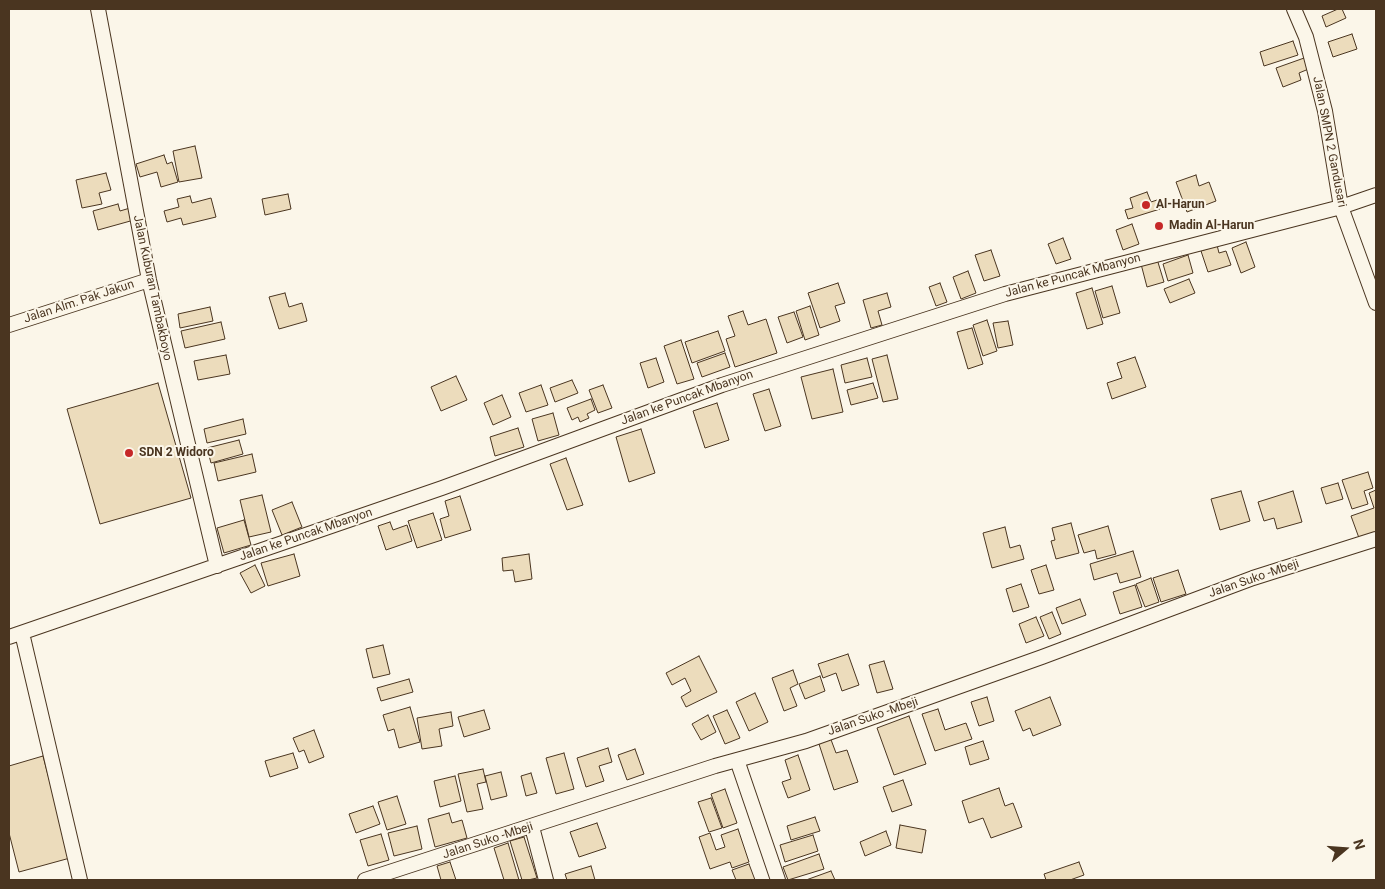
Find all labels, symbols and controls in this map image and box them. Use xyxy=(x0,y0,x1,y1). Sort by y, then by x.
street label: Jalan SMPN 2 Gandusari xyxy=(1309,75,1349,209)
place label: Al-Harun xyxy=(1156,198,1205,212)
marker: Al-Harun xyxy=(1140,199,1152,211)
street label: Jalan Kuburan Tambakboyo xyxy=(130,214,174,362)
place label: Madin Al-Harun xyxy=(1169,219,1254,233)
marker: Madin Al-Harun xyxy=(1153,220,1165,232)
street label: Jalan ke Puncak Mbanyon xyxy=(1004,251,1142,301)
street label: Jalan Alm. Pak Jakun xyxy=(22,277,136,327)
street label: Jalan ke Puncak Mbanyon xyxy=(619,367,755,429)
place label: SDN 2 Widoro xyxy=(139,446,214,460)
marker: SDN 2 Widoro xyxy=(123,447,135,459)
street label: Jalan ke Puncak Mbanyon xyxy=(238,505,374,565)
street label: Jalan Suko -Mbeji xyxy=(1207,557,1301,601)
street label: Jalan Suko -Mbeji xyxy=(826,695,920,739)
street label: Jalan Suko -Mbeji xyxy=(441,820,535,862)
north arrow xyxy=(1320,824,1370,874)
text: N xyxy=(1350,837,1368,852)

